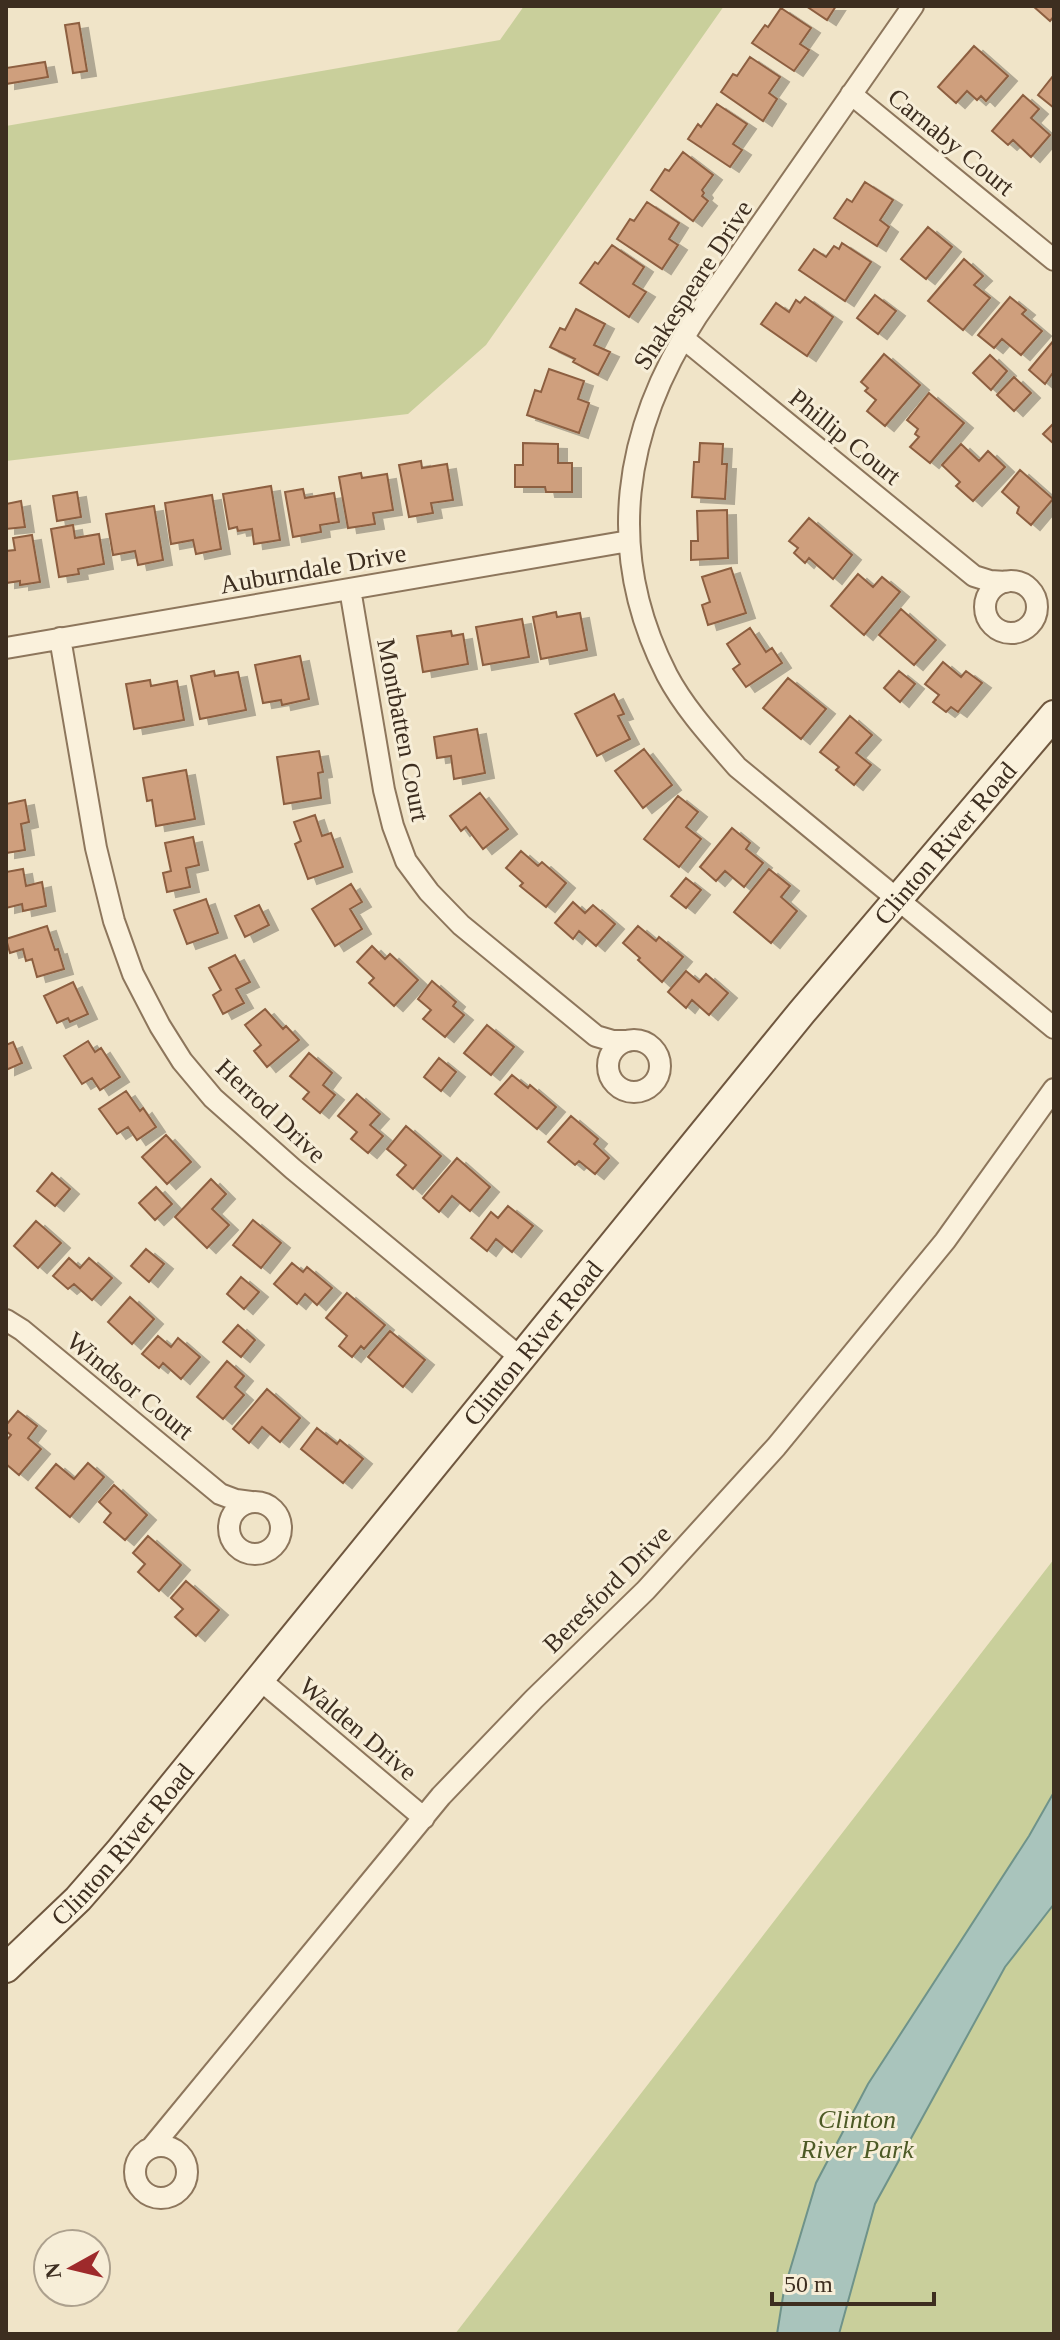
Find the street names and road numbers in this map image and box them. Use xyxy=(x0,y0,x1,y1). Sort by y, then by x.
street label: Carnaby Court xyxy=(882,82,1020,202)
street label: Shakespeare Drive xyxy=(628,195,758,375)
street label: Phillip Court xyxy=(783,383,907,491)
street label: Auburndale Drive xyxy=(218,538,408,600)
street label: Montbatten Court xyxy=(371,636,435,825)
street label: Clinton River Road xyxy=(868,756,1022,930)
street label: Herrod Drive xyxy=(210,1053,332,1169)
street label: Clinton River Road xyxy=(457,1255,608,1431)
street label: Windsor Court xyxy=(61,1326,200,1446)
street label: Beresford Drive xyxy=(537,1519,677,1659)
street label: Walden Drive xyxy=(293,1671,423,1787)
street label: Clinton River Road xyxy=(45,1758,200,1931)

